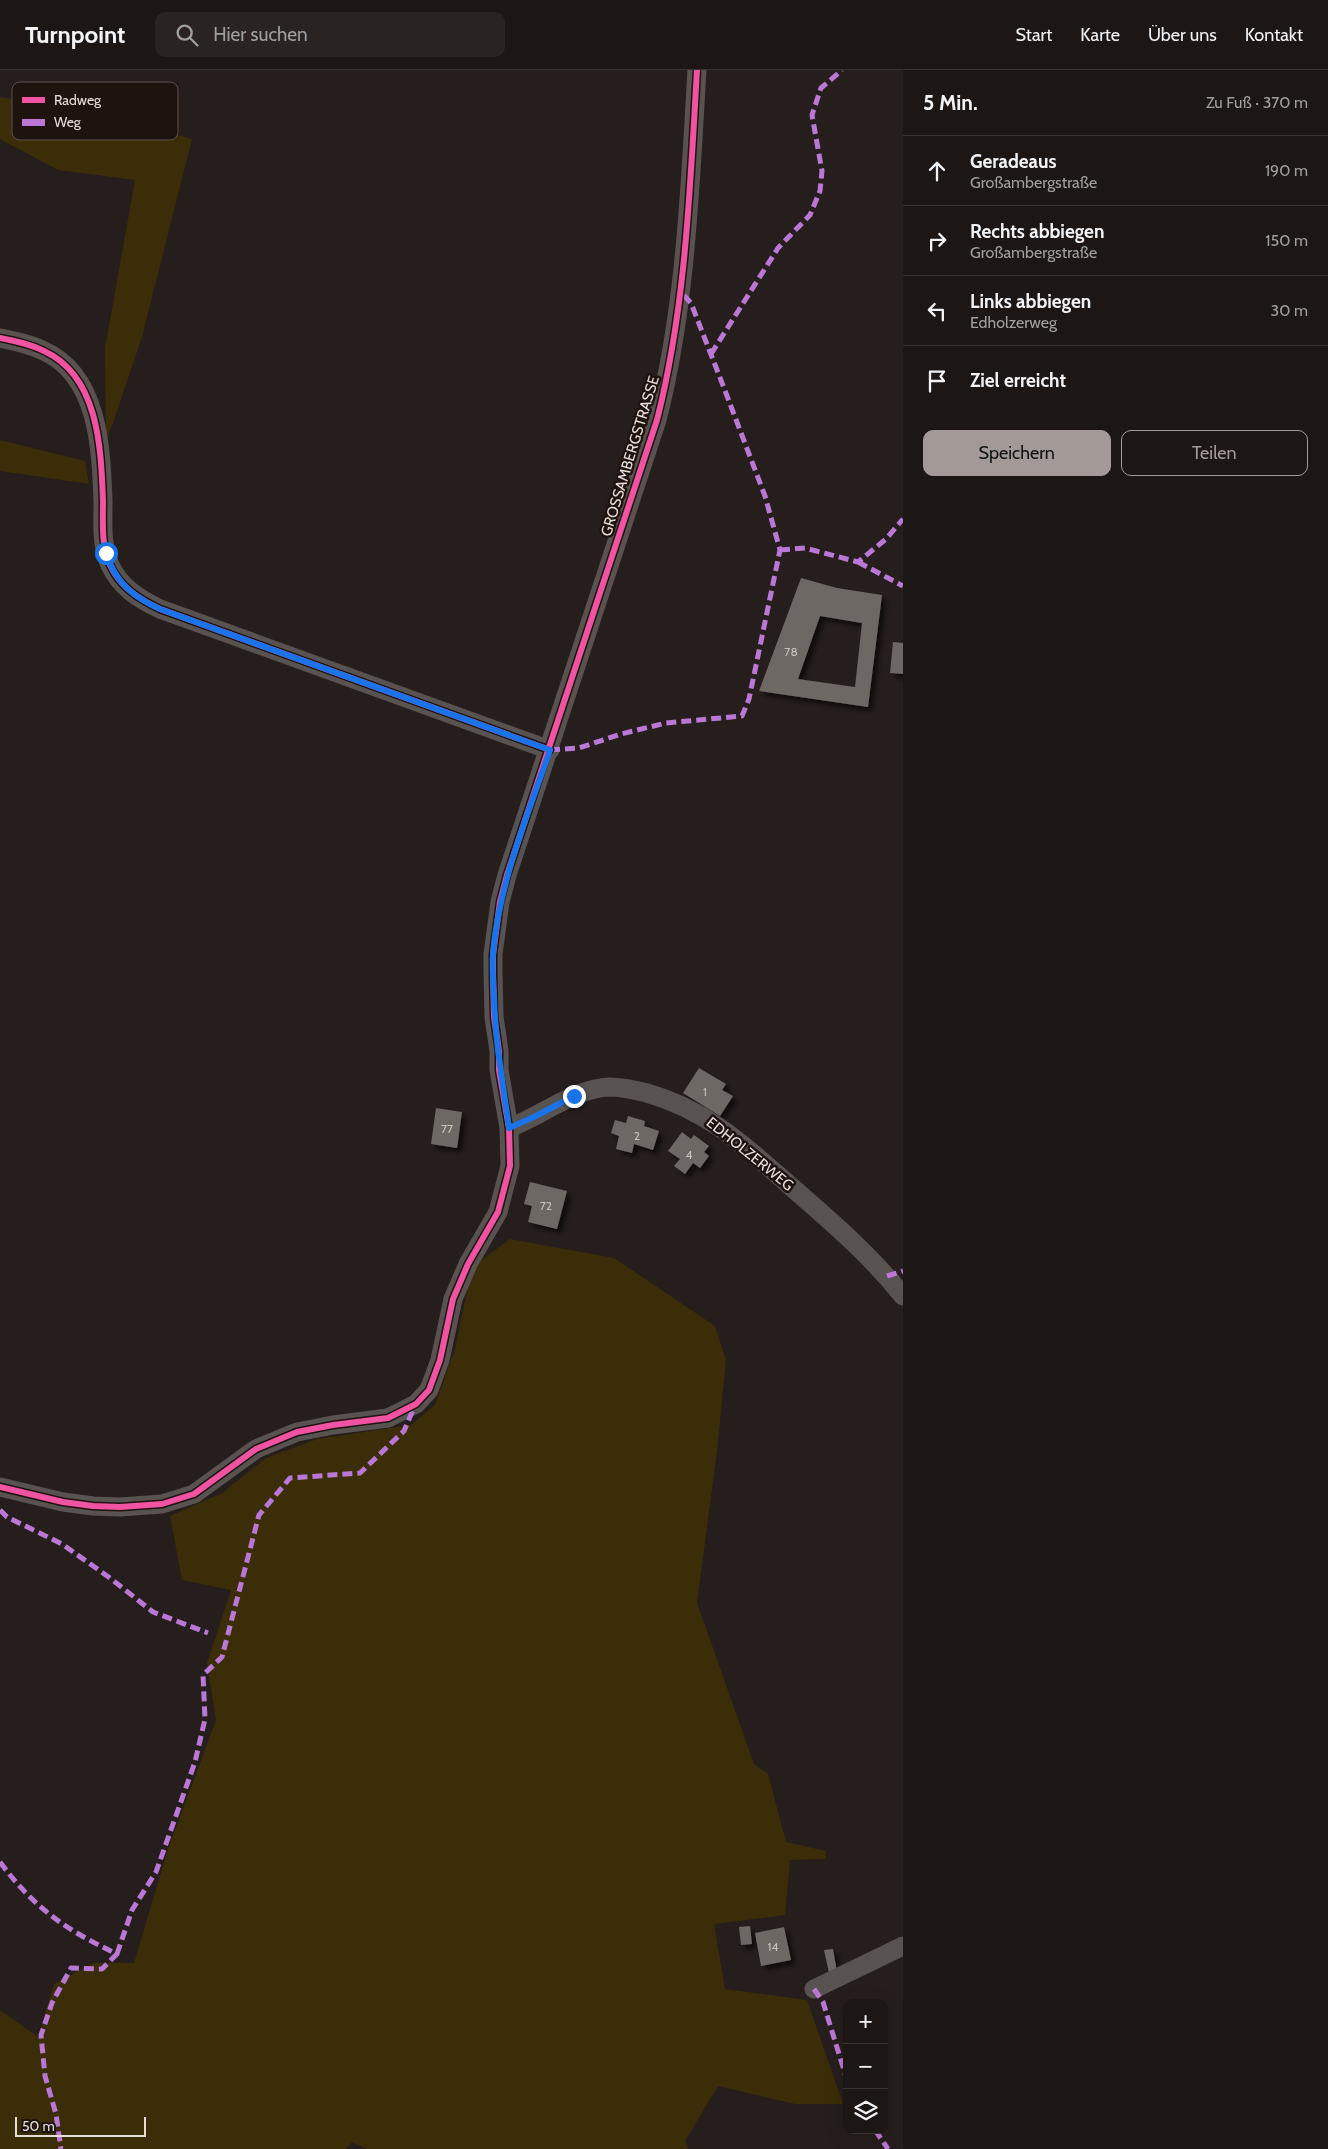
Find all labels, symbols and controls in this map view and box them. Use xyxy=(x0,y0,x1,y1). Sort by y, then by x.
search box xyxy=(155,12,505,57)
text: Turnpoint xyxy=(25,20,125,49)
icon: search xyxy=(173,21,201,49)
text: Hier suchen xyxy=(213,23,308,46)
text: Start xyxy=(1016,24,1052,46)
text: Karte xyxy=(1080,24,1120,46)
text: Über uns xyxy=(1148,24,1217,46)
text: Kontakt xyxy=(1245,24,1303,46)
legend xyxy=(12,82,178,140)
text: 5 Min. xyxy=(923,90,978,115)
text: Radweg xyxy=(54,91,102,109)
text: Zu Fuß · 370 m xyxy=(1206,93,1308,112)
text: Weg xyxy=(54,113,82,131)
text: Geradeaus xyxy=(970,150,1056,173)
icon: ahead xyxy=(923,157,951,185)
text: 190 m xyxy=(1265,161,1308,180)
text: Großambergstraße xyxy=(970,173,1097,192)
text: Rechts abbiegen xyxy=(970,220,1104,243)
icon: right xyxy=(923,227,951,255)
text: 150 m xyxy=(1265,231,1308,250)
text: Großambergstraße xyxy=(970,243,1097,262)
text: Links abbiegen xyxy=(970,290,1091,313)
icon: left xyxy=(923,297,951,325)
text: 30 m xyxy=(1271,301,1308,320)
text: Edholzerweg xyxy=(970,313,1057,332)
icon: arrive xyxy=(923,367,951,395)
text: Ziel erreicht xyxy=(970,369,1066,392)
street label: GROSSAMBERGSTRASSE xyxy=(597,374,663,538)
button: Speichern xyxy=(923,430,1111,476)
button: Teilen xyxy=(1121,430,1308,476)
route start xyxy=(95,542,118,565)
house number: 78 xyxy=(784,644,798,659)
house number: 1 xyxy=(703,1084,707,1099)
route end xyxy=(563,1085,586,1108)
street label: EDHOLZERWEG xyxy=(703,1113,797,1195)
house number: 77 xyxy=(441,1121,453,1136)
house number: 2 xyxy=(634,1128,640,1143)
house number: 4 xyxy=(686,1147,693,1162)
house number: 72 xyxy=(540,1198,552,1213)
house number: 14 xyxy=(768,1939,778,1954)
map controls xyxy=(843,1999,888,2134)
button: + xyxy=(843,1999,888,2044)
button: − xyxy=(843,2044,888,2089)
button: layers xyxy=(843,2089,888,2134)
scale bar xyxy=(15,2114,146,2137)
text: 50 m xyxy=(22,2117,55,2135)

